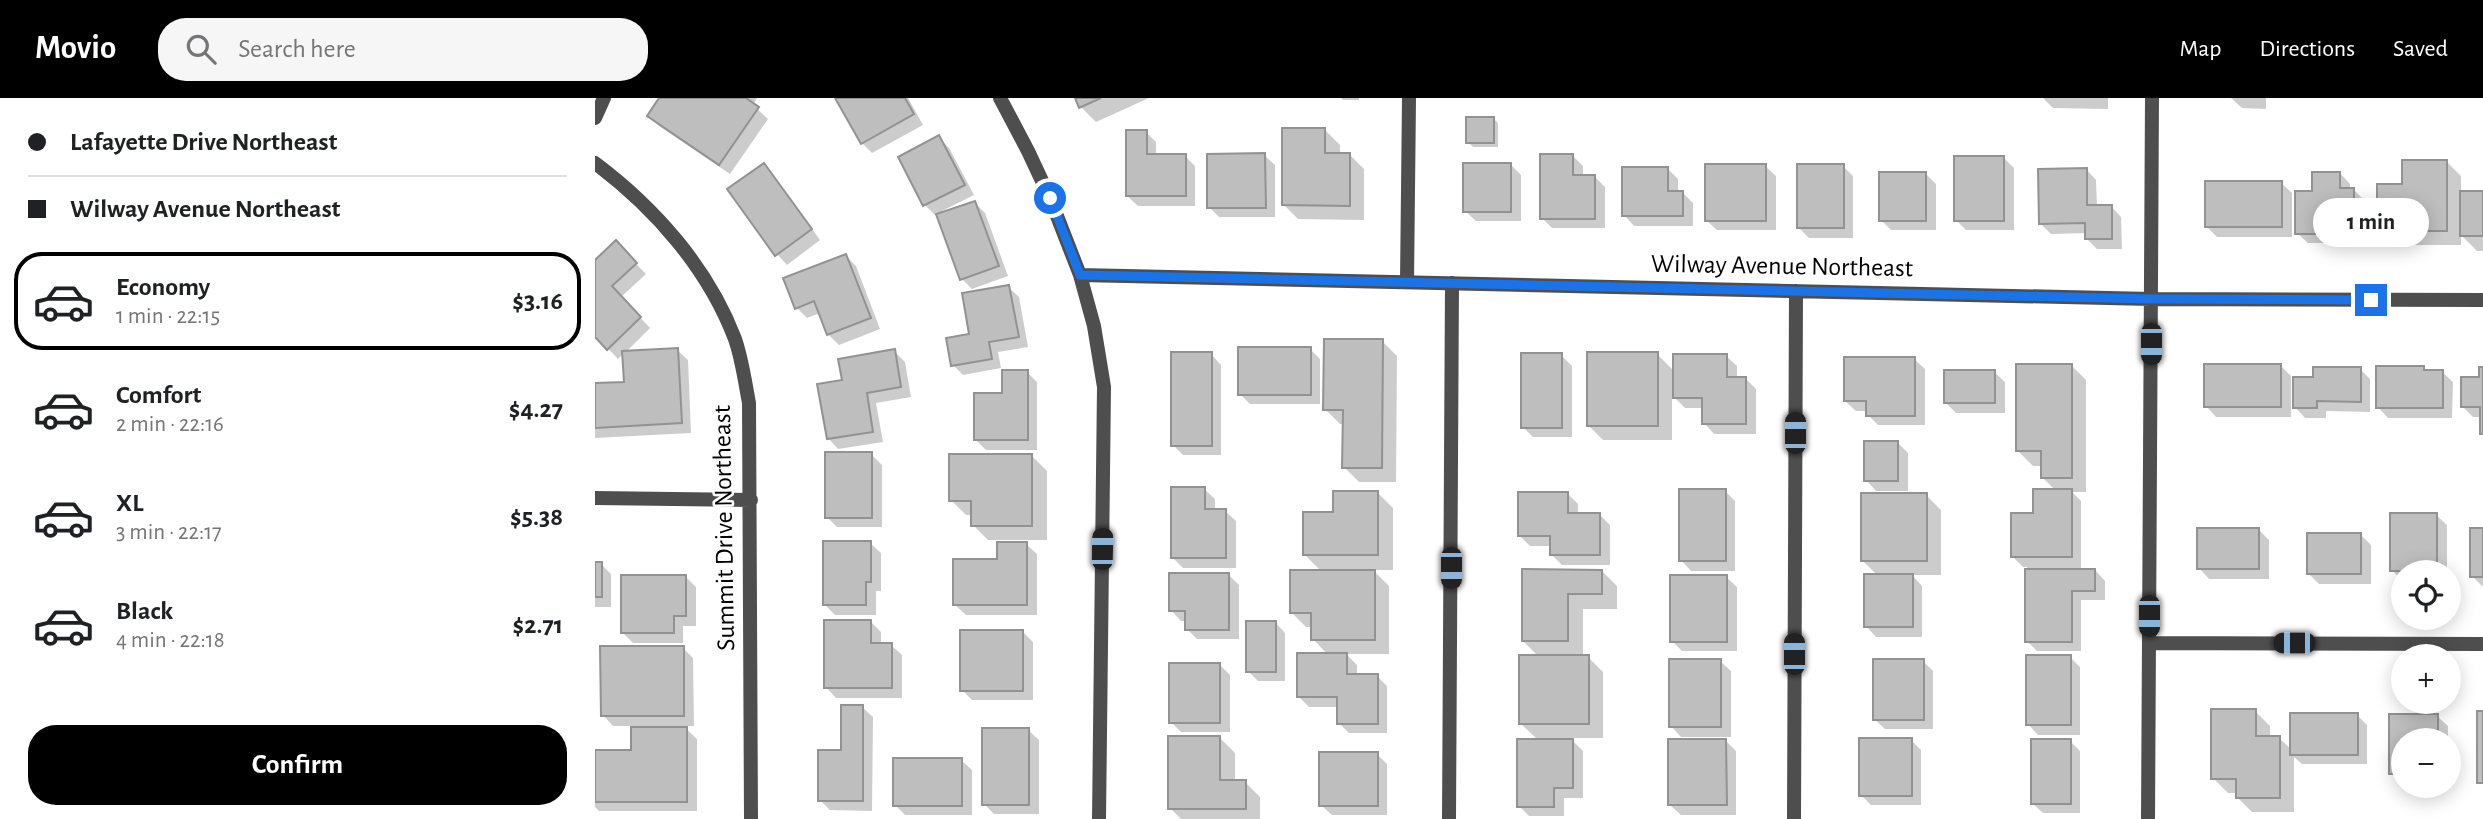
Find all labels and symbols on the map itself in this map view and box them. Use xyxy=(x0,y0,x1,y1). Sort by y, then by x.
route start xyxy=(1034,182,1066,214)
callout: 1 min xyxy=(2313,198,2429,248)
street label: Wilway Avenue Northeast xyxy=(1651,251,1913,281)
route end xyxy=(2355,284,2387,316)
car xyxy=(2141,323,2162,365)
street label: Summit Drive Northeast xyxy=(709,405,739,651)
car xyxy=(1785,412,1806,454)
car xyxy=(1092,528,1113,570)
car xyxy=(1441,547,1462,589)
car xyxy=(2139,595,2160,637)
car xyxy=(1784,633,1805,675)
car xyxy=(2274,633,2316,654)

